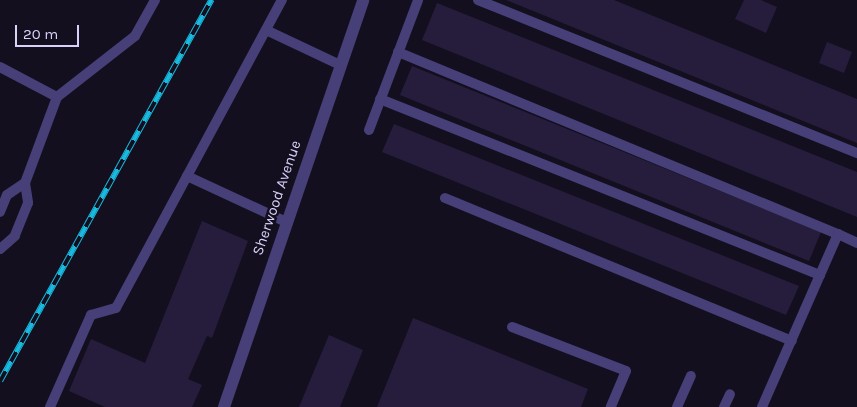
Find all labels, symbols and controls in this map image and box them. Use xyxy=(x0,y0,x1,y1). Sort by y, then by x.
scale bar xyxy=(18,15,81,47)
text: 20 m xyxy=(23,25,58,43)
street label: Sherwood Avenue xyxy=(249,138,305,258)

